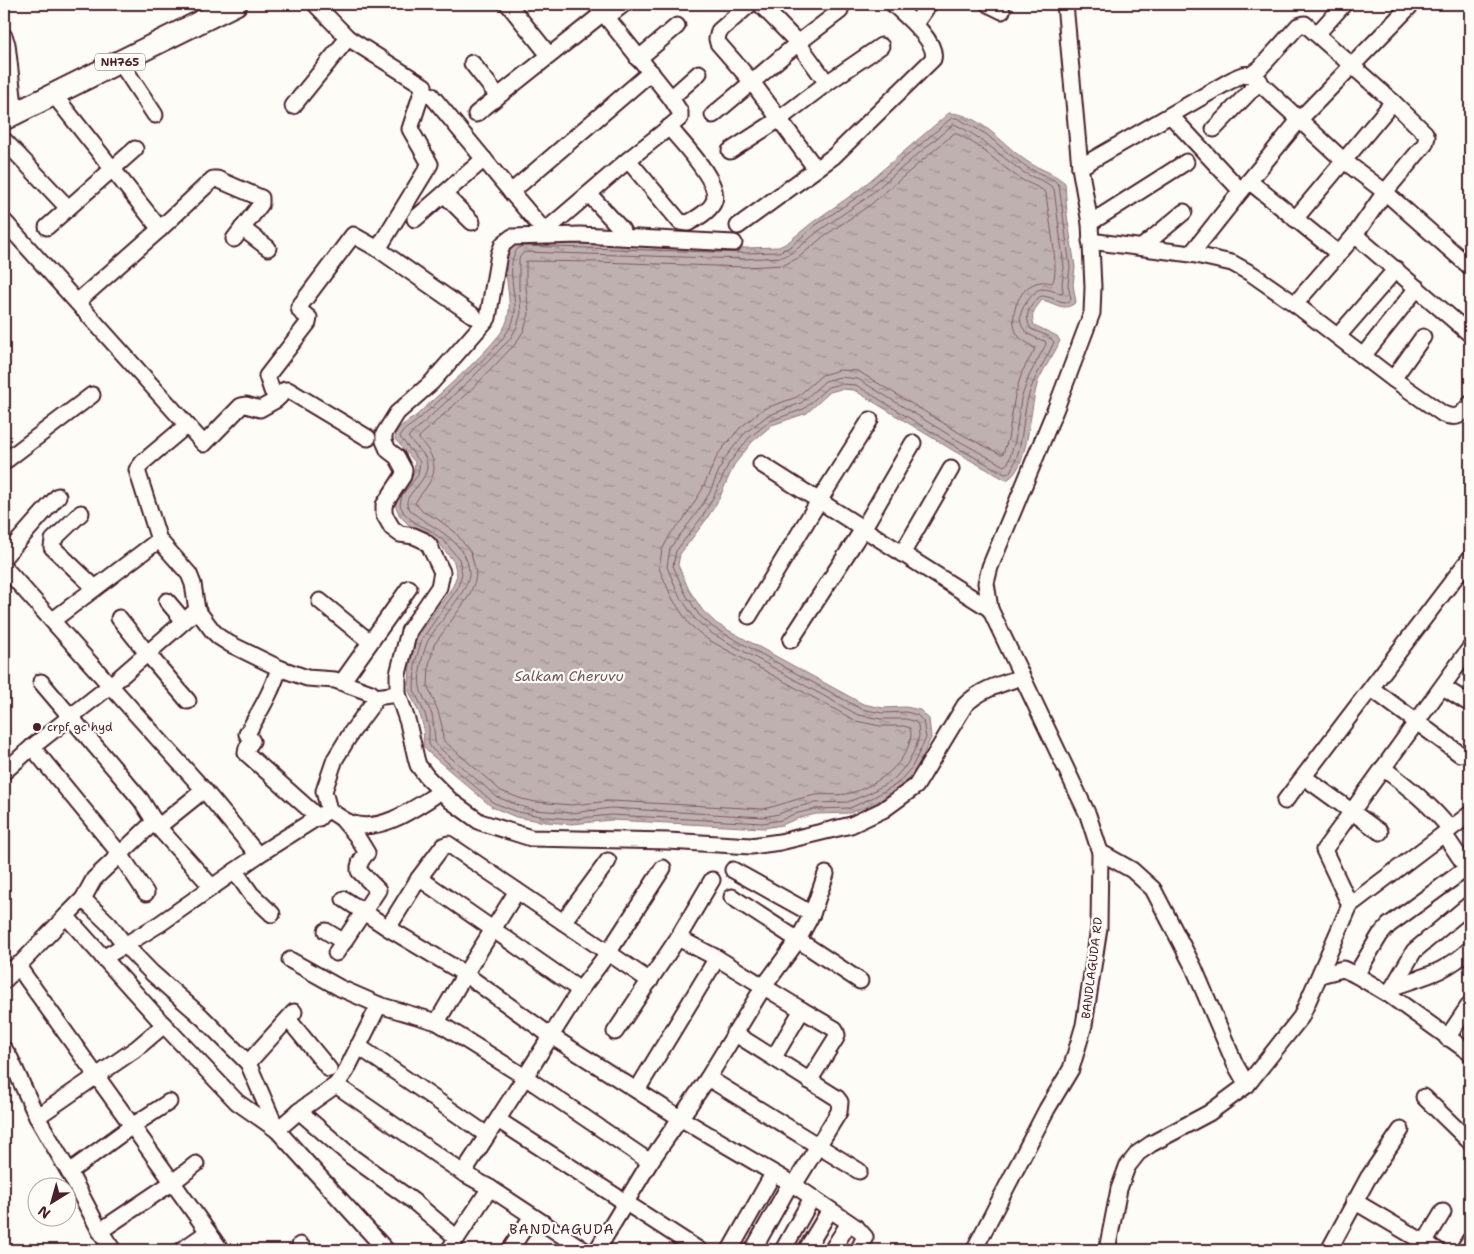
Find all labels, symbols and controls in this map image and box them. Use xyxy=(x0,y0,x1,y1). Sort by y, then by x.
road number: NH765 xyxy=(95,54,145,70)
water label: Salkam Cheruvu xyxy=(514,667,624,685)
place label: crpf gc hyd xyxy=(47,719,113,735)
marker: crpf gc hyd xyxy=(31,721,43,733)
street label: BANDLAGUDA RD xyxy=(1078,916,1106,1020)
north arrow xyxy=(28,1176,78,1226)
text: N xyxy=(34,1202,54,1223)
district label: BANDLAGUDA xyxy=(509,1220,615,1238)

